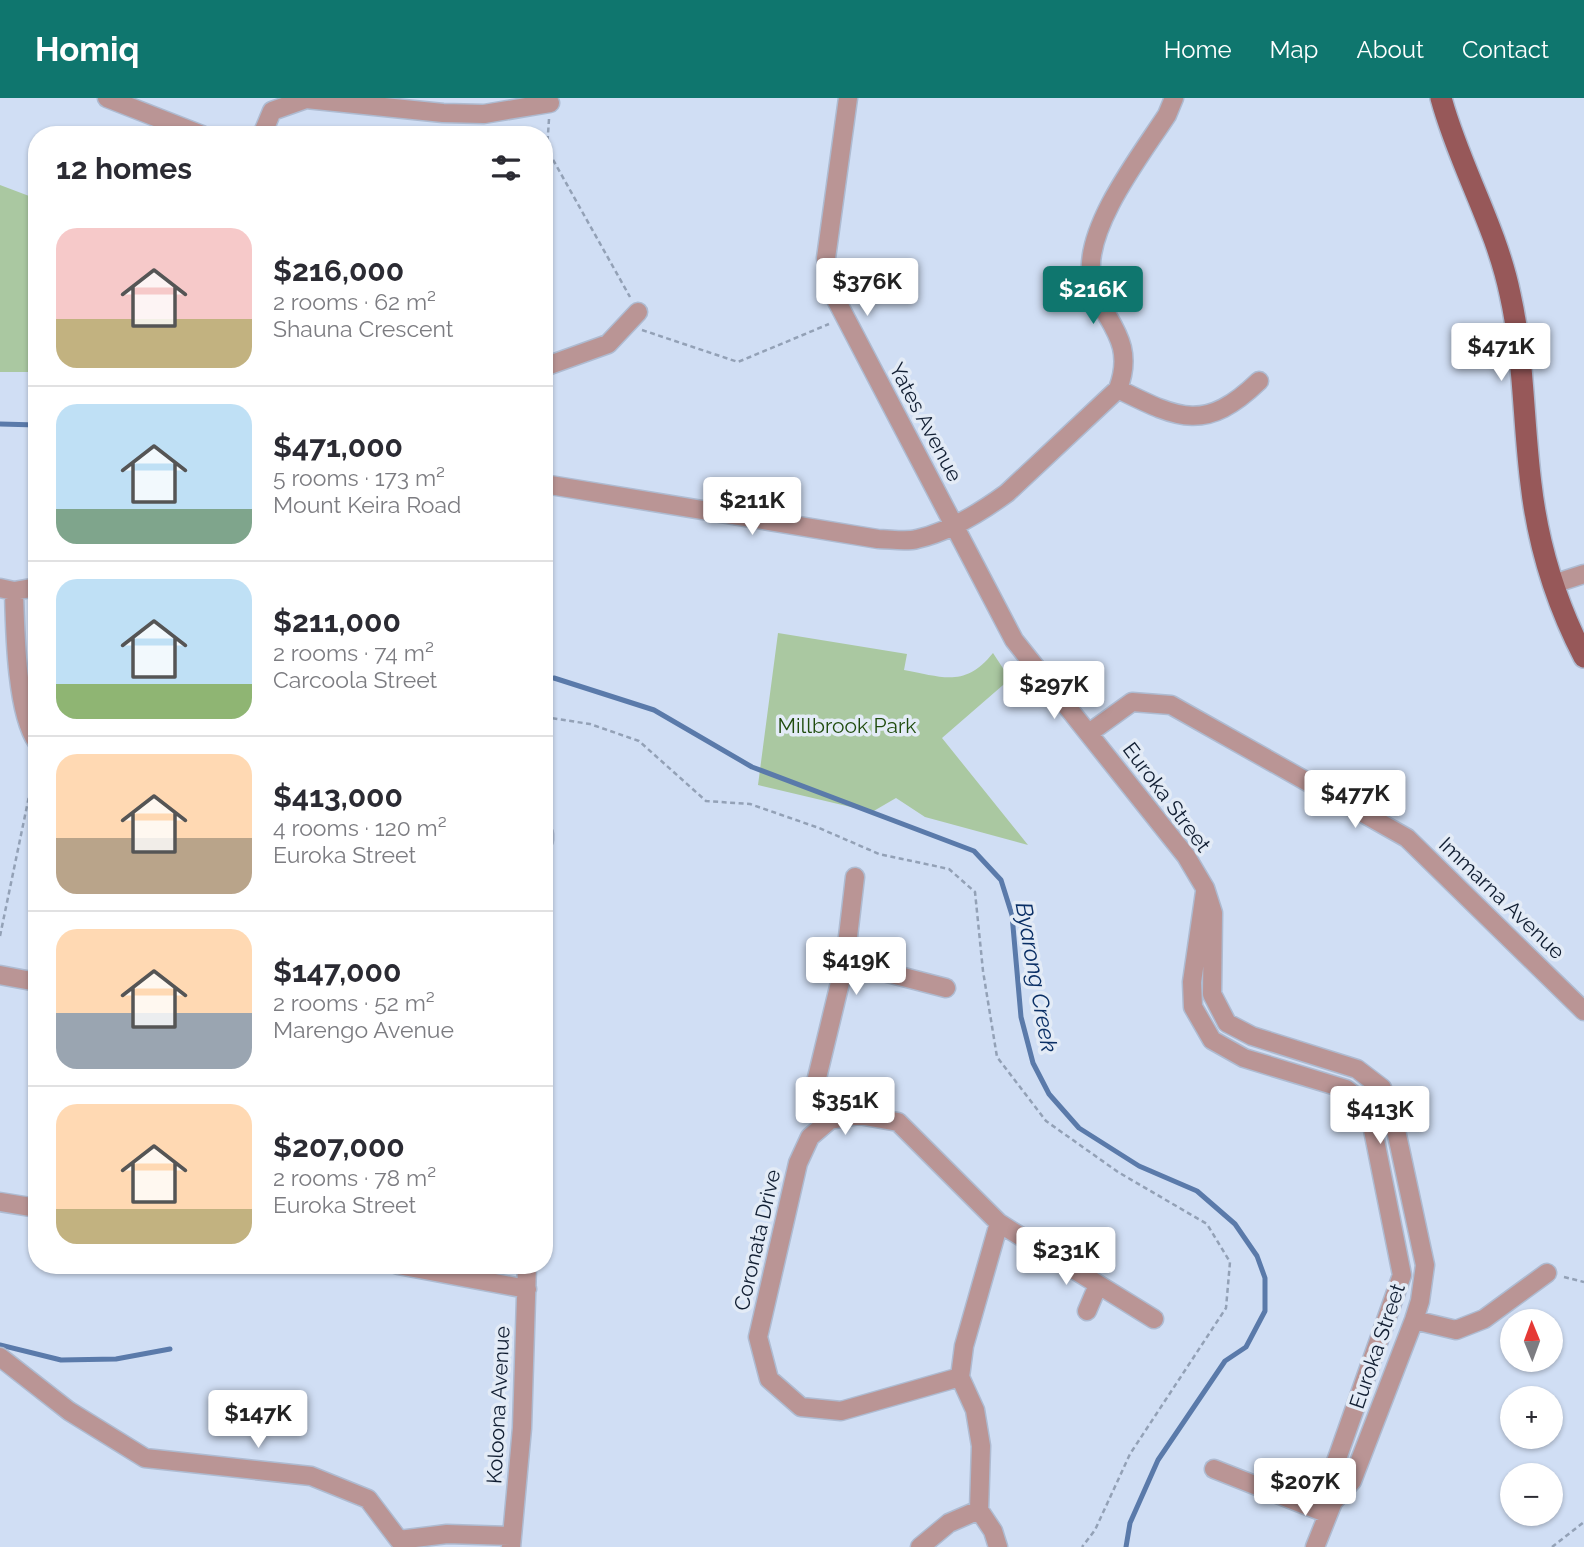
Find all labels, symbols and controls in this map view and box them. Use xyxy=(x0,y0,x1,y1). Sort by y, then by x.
text: Homiq xyxy=(35,30,139,69)
text: Home xyxy=(1164,35,1232,64)
text: Map xyxy=(1270,35,1318,64)
text: About xyxy=(1356,35,1424,64)
text: Contact xyxy=(1462,35,1549,64)
icon: filters xyxy=(487,149,525,187)
text: 12 homes xyxy=(56,151,192,186)
text: $216,000 xyxy=(273,253,404,288)
icon: home xyxy=(112,256,196,340)
pin: $376K xyxy=(818,258,916,318)
pin: $216K xyxy=(1044,266,1142,326)
text: $376K xyxy=(832,267,902,294)
text: $216K xyxy=(1059,275,1127,302)
text: 2 rooms · 62 m² xyxy=(273,288,436,315)
text: Shauna Crescent xyxy=(273,315,453,342)
pin: $471K xyxy=(1452,324,1550,383)
text: $471K xyxy=(1467,332,1535,359)
street label: Yates Avenue xyxy=(884,358,968,486)
text: $471,000 xyxy=(273,429,403,464)
icon: home xyxy=(112,432,196,516)
text: 5 rooms · 173 m² xyxy=(273,464,445,491)
pin: $211K xyxy=(703,478,801,537)
text: $211K xyxy=(719,486,785,513)
text: Mount Keira Road xyxy=(273,491,461,518)
text: $211,000 xyxy=(273,604,401,639)
icon: home xyxy=(112,607,196,691)
text: 2 rooms · 74 m² xyxy=(273,639,434,666)
pin: $297K xyxy=(1005,662,1103,721)
text: Carcoola Street xyxy=(273,666,437,693)
text: $297K xyxy=(1019,670,1089,697)
park label: Millbrook Park xyxy=(778,713,916,738)
street label: Euroka Street xyxy=(1118,737,1216,857)
pin: $477K xyxy=(1306,770,1404,830)
text: $413,000 xyxy=(273,779,403,814)
text: $477K xyxy=(1320,779,1390,806)
icon: home xyxy=(112,782,196,866)
text: 4 rooms · 120 m² xyxy=(273,814,447,841)
street label: Immarna Avenue xyxy=(1434,832,1570,964)
text: Euroka Street xyxy=(273,841,416,868)
water label: Byarong Creek xyxy=(1011,900,1063,1054)
pin: $419K xyxy=(807,937,905,997)
text: $419K xyxy=(822,946,890,973)
text: $147,000 xyxy=(273,954,401,989)
icon: home xyxy=(112,957,196,1041)
text: 2 rooms · 52 m² xyxy=(273,989,435,1016)
text: Marengo Avenue xyxy=(273,1016,454,1043)
pin: $351K xyxy=(796,1077,894,1137)
text: $351K xyxy=(812,1086,878,1113)
pin: $413K xyxy=(1331,1086,1429,1146)
text: $413K xyxy=(1346,1095,1414,1122)
text: $207,000 xyxy=(273,1129,405,1164)
icon: home xyxy=(112,1132,196,1216)
text: 2 rooms · 78 m² xyxy=(273,1164,436,1191)
street label: Coronata Drive xyxy=(729,1167,785,1313)
text: Euroka Street xyxy=(273,1191,416,1218)
pin: $231K xyxy=(1017,1228,1115,1287)
text: $231K xyxy=(1032,1236,1100,1263)
street label: Euroka Street xyxy=(1344,1280,1410,1412)
north arrow xyxy=(1500,1309,1563,1372)
map controls xyxy=(1500,1309,1563,1526)
street label: Koloona Avenue xyxy=(481,1325,515,1485)
button: + xyxy=(1500,1386,1563,1449)
pin: $147K xyxy=(209,1390,307,1450)
text: $147K xyxy=(224,1399,292,1426)
pin: $207K xyxy=(1256,1458,1354,1518)
button: − xyxy=(1500,1463,1563,1526)
text: $207K xyxy=(1270,1467,1340,1494)

